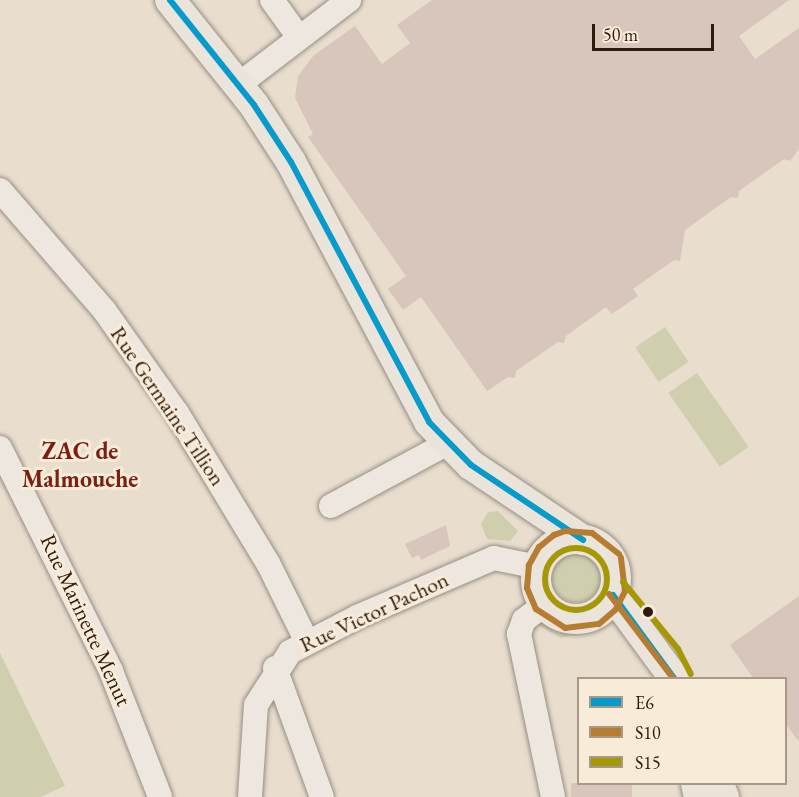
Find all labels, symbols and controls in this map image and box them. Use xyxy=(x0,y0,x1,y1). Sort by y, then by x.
scale bar xyxy=(595,12,716,50)
text: 50 m xyxy=(603,23,638,46)
street label: Rue Germaine Tillion xyxy=(105,321,231,491)
district label: ZAC de Malmouche xyxy=(22,437,138,493)
street label: Rue Marinette Menut xyxy=(35,530,137,710)
street label: Rue Victor Pachon xyxy=(295,566,453,658)
unlabelled marker xyxy=(642,606,654,618)
legend xyxy=(577,677,787,785)
text: E6 xyxy=(635,691,654,714)
text: S10 xyxy=(635,721,661,744)
text: S15 xyxy=(635,751,661,774)

